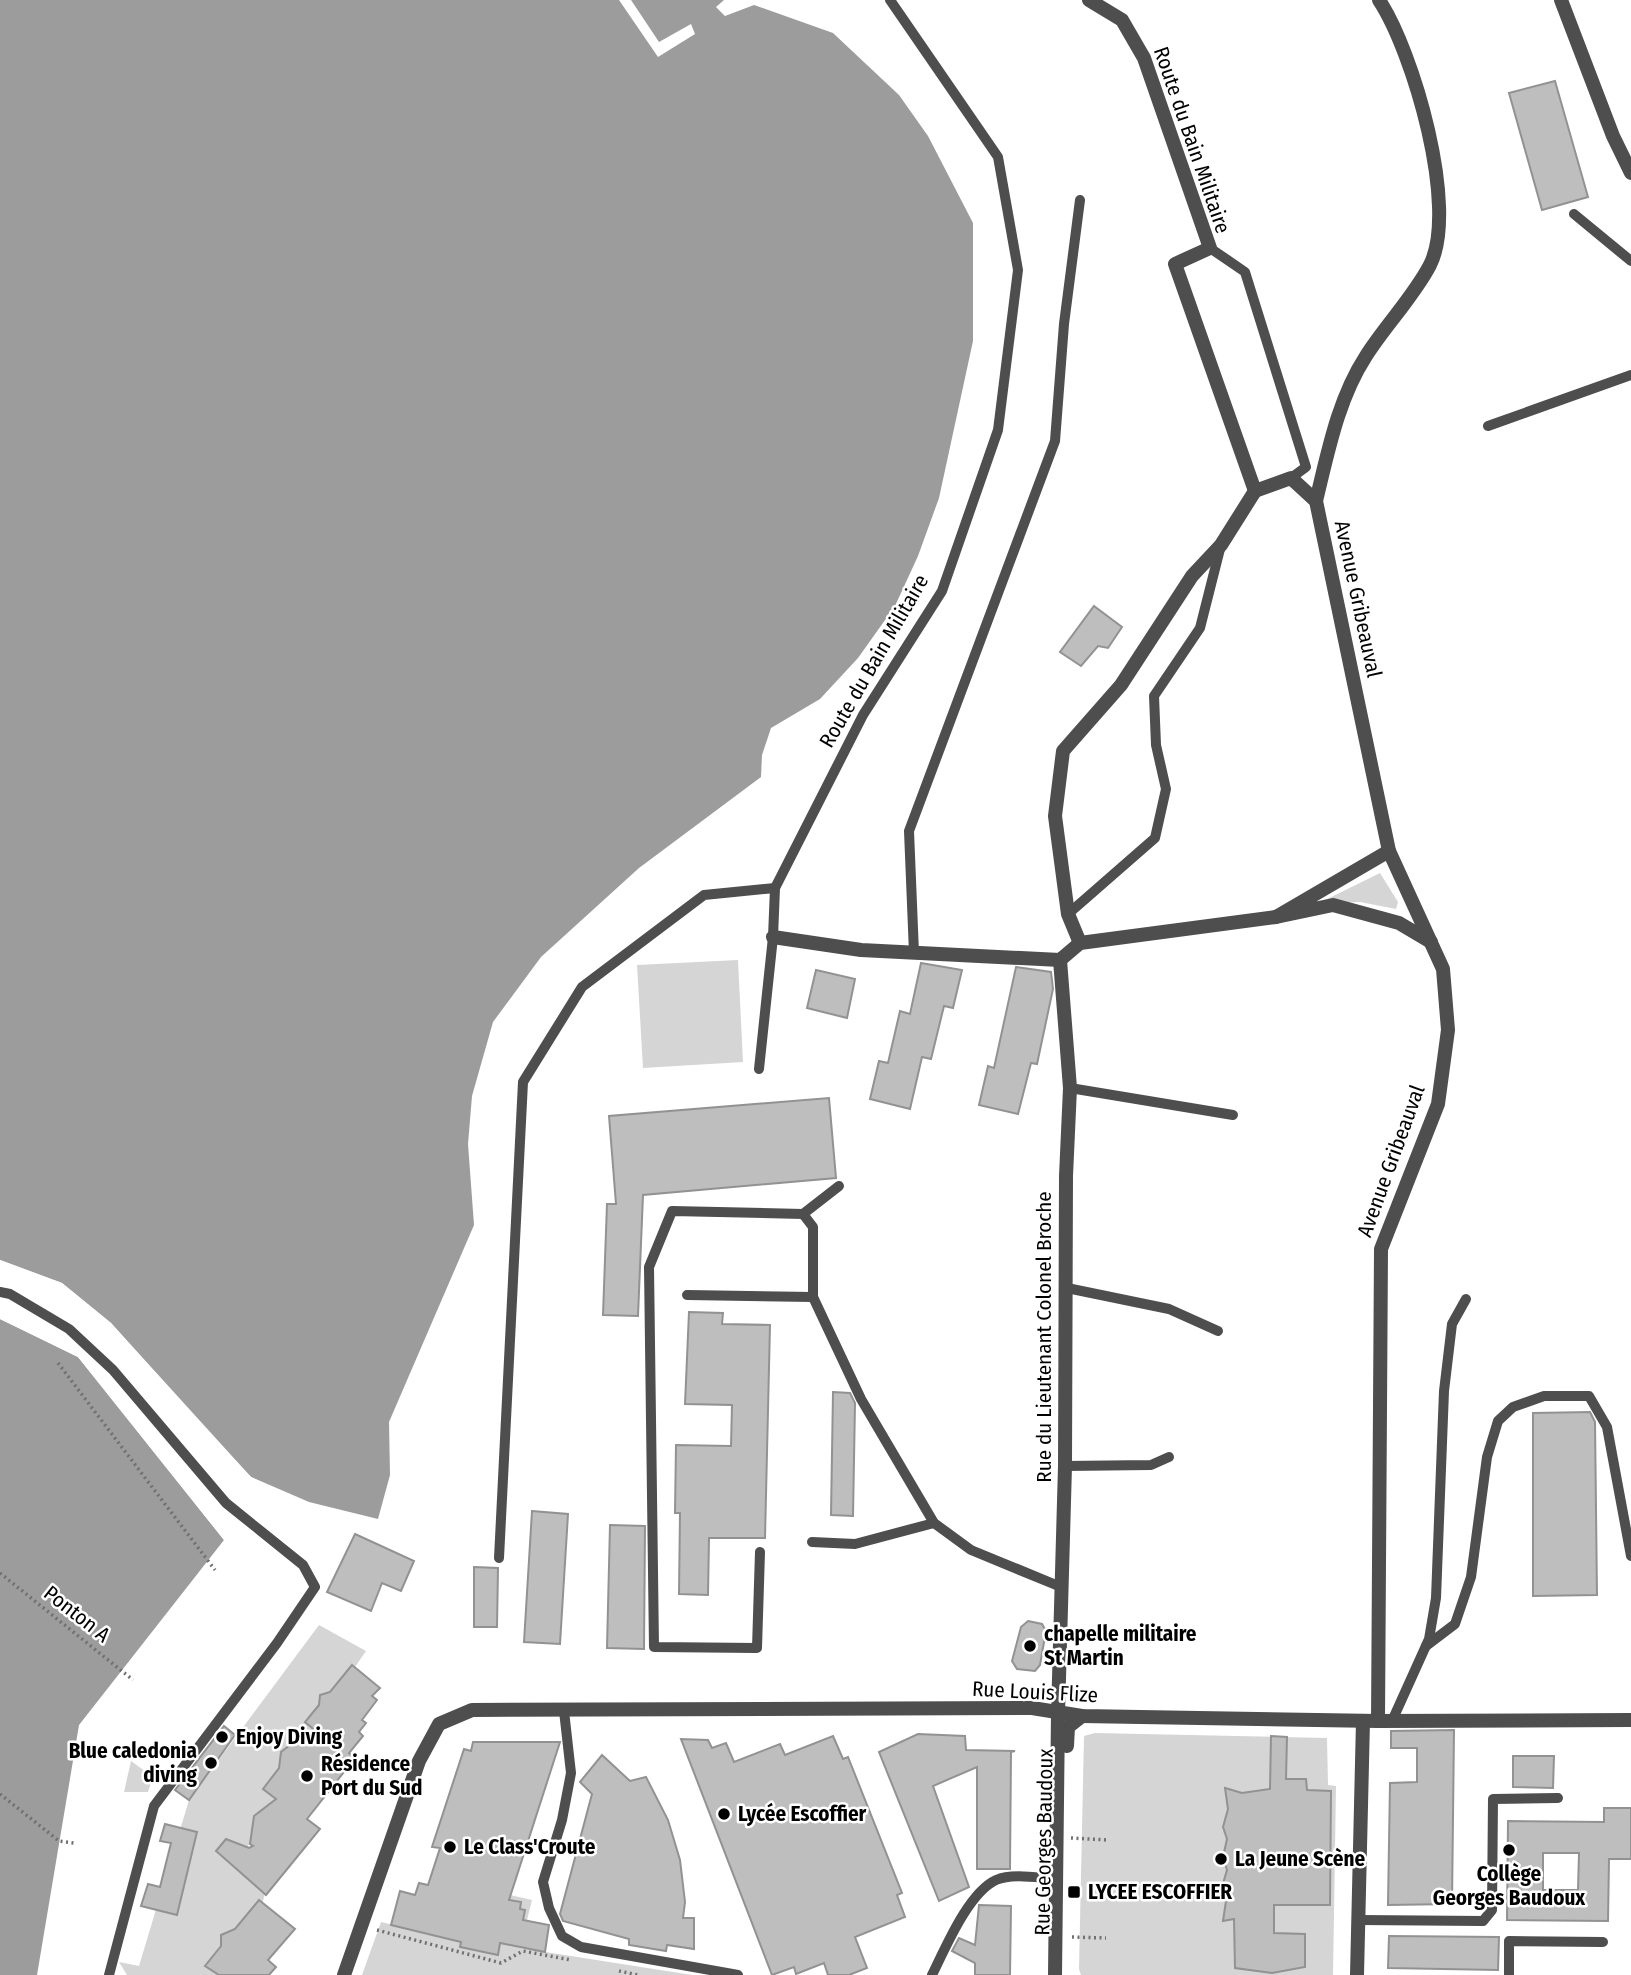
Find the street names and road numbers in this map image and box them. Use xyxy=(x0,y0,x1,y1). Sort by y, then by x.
street label: Route du Bain Militaire xyxy=(1148,43,1236,237)
street label: Avenue Gribeauval xyxy=(1329,518,1387,680)
street label: Route du Bain Militaire xyxy=(814,570,934,752)
street label: Avenue Gribeauval xyxy=(1351,1081,1431,1241)
street label: Rue du Lieutenant Colonel Broche xyxy=(1031,1191,1057,1483)
street label: Ponton A xyxy=(39,1580,115,1648)
street label: Rue Louis Flize xyxy=(971,1676,1099,1708)
street label: Rue Georges Baudoux xyxy=(1029,1747,1059,1936)

